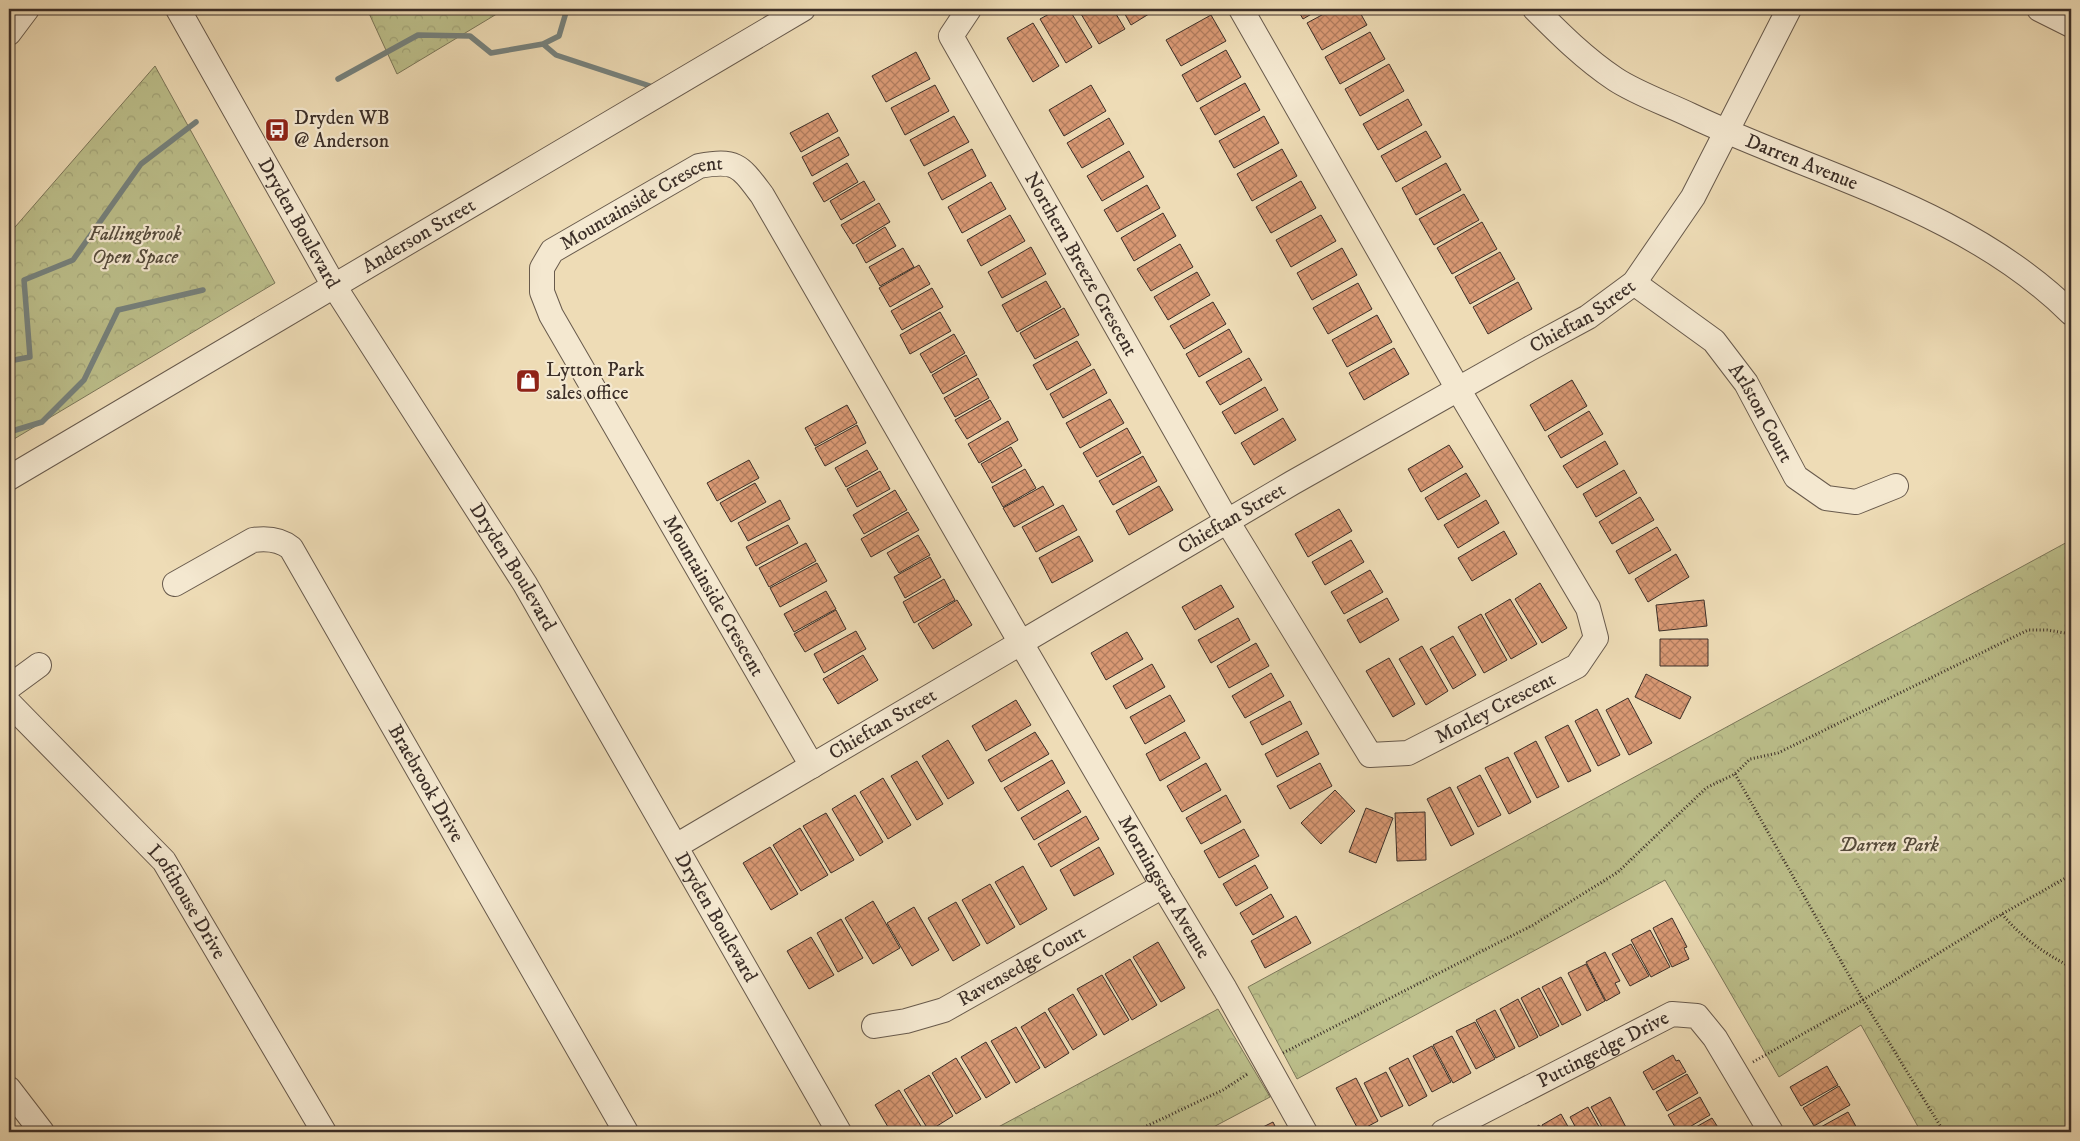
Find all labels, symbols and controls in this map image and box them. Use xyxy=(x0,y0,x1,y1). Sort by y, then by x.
place label: Dryden WB @ Anderson xyxy=(294,106,390,154)
bus stop icon: Dryden WB @ Anderson xyxy=(264,117,290,143)
street label: Darren Avenue xyxy=(1742,128,1862,196)
street label: Mountainside Crescent xyxy=(556,151,723,256)
street label: Dryden Boulevard xyxy=(252,154,345,293)
street label: Northern Breeze Crescent xyxy=(1019,168,1143,361)
street label: Anderson Street xyxy=(358,193,480,279)
park label: Fallingbrook Open Space xyxy=(88,222,182,270)
street label: Chieftan Street xyxy=(1525,274,1640,359)
place label: Lytton Park sales office xyxy=(546,358,644,406)
street label: Arlston Court xyxy=(1723,358,1799,467)
shop icon: Lytton Park sales office xyxy=(515,368,541,394)
street label: Chieftan Street xyxy=(1173,477,1290,560)
street label: Dryden Boulevard xyxy=(464,498,562,635)
street label: Mountainside Crescent xyxy=(657,511,769,681)
street label: Morley Crescent xyxy=(1431,667,1560,749)
street label: Chieftan Street xyxy=(824,683,941,766)
street label: Braebrook Drive xyxy=(382,720,470,847)
street label: Morningstar Avenue xyxy=(1112,811,1216,963)
park label: Darren Park xyxy=(1839,833,1940,858)
street label: Lofthouse Drive xyxy=(142,839,232,964)
street label: Dryden Boulevard xyxy=(669,848,763,987)
street label: Ravensedge Court xyxy=(953,920,1090,1012)
street label: Puttingedge Drive xyxy=(1533,1005,1673,1094)

